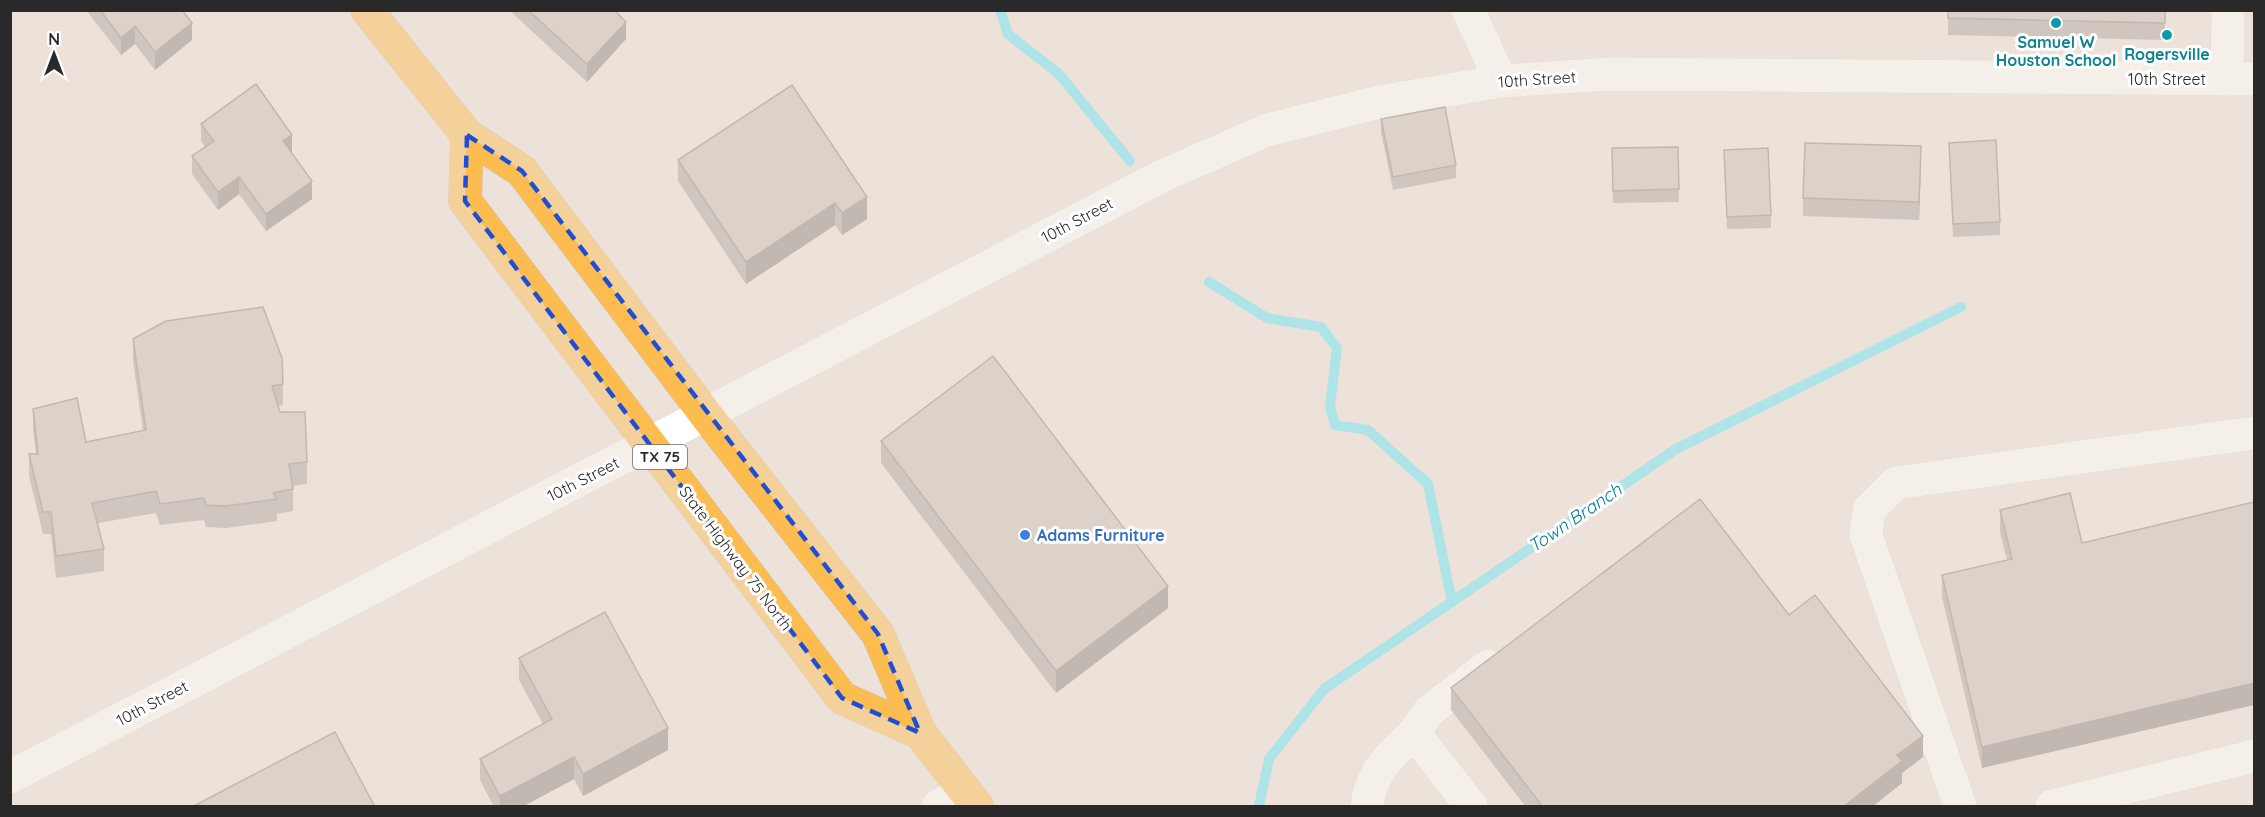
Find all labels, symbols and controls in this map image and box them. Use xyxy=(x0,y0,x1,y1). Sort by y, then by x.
marker: Samuel W Houston School xyxy=(2049,16,2063,30)
north arrow xyxy=(24,24,84,84)
marker: Rogersville xyxy=(2160,28,2174,42)
text: N xyxy=(48,29,60,49)
place label: Samuel W Houston School xyxy=(1996,32,2116,70)
place label: Rogersville xyxy=(2124,44,2210,64)
street label: 10th Street xyxy=(1497,66,1577,92)
street label: 10th Street xyxy=(2128,69,2206,89)
street label: 10th Street xyxy=(1038,193,1116,247)
road number: TX 75 xyxy=(633,445,687,469)
street label: 10th Street xyxy=(544,452,622,506)
water label: Town Branch xyxy=(1524,477,1626,557)
street label: State Highway 75 North xyxy=(675,482,797,634)
place label: Adams Furniture xyxy=(1037,525,1165,545)
marker: Adams Furniture xyxy=(1018,528,1032,542)
street label: 10th Street xyxy=(113,676,191,730)

